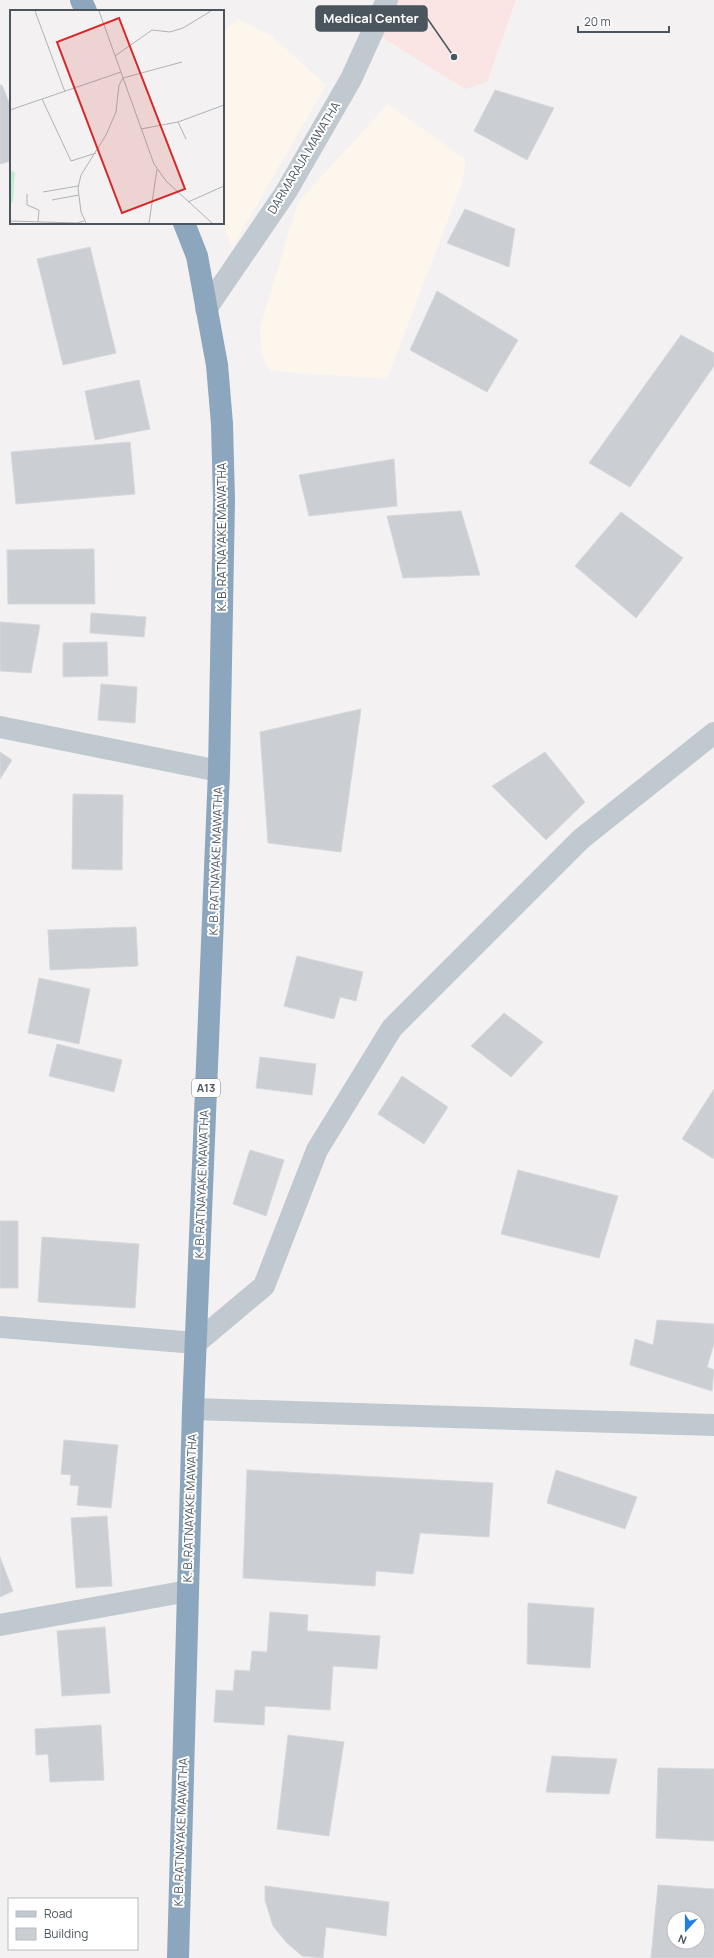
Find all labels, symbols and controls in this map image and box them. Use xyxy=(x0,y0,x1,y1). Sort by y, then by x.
callout: Medical Center xyxy=(316,6,427,31)
scale bar xyxy=(578,8,669,34)
text: Medical Center xyxy=(323,9,419,27)
inset map xyxy=(10,10,224,224)
text: 20 m xyxy=(584,13,611,30)
street label: DARMARAJA MAWATHA xyxy=(263,98,344,217)
street label: K. B. RATNAYAKE MAWATHA xyxy=(213,462,230,611)
street label: K. B. RATNAYAKE MAWATHA xyxy=(204,786,227,936)
road number: A13 xyxy=(192,1079,220,1097)
street label: K. B. RATNAYAKE MAWATHA xyxy=(190,1109,213,1259)
street label: K. B. RATNAYAKE MAWATHA xyxy=(178,1433,201,1583)
street label: K. B. RATNAYAKE MAWATHA xyxy=(169,1757,192,1907)
legend xyxy=(8,1898,138,1950)
text: Road xyxy=(44,1905,72,1922)
north arrow xyxy=(666,1910,706,1950)
text: Building xyxy=(44,1925,88,1942)
text: N xyxy=(676,1931,689,1948)

